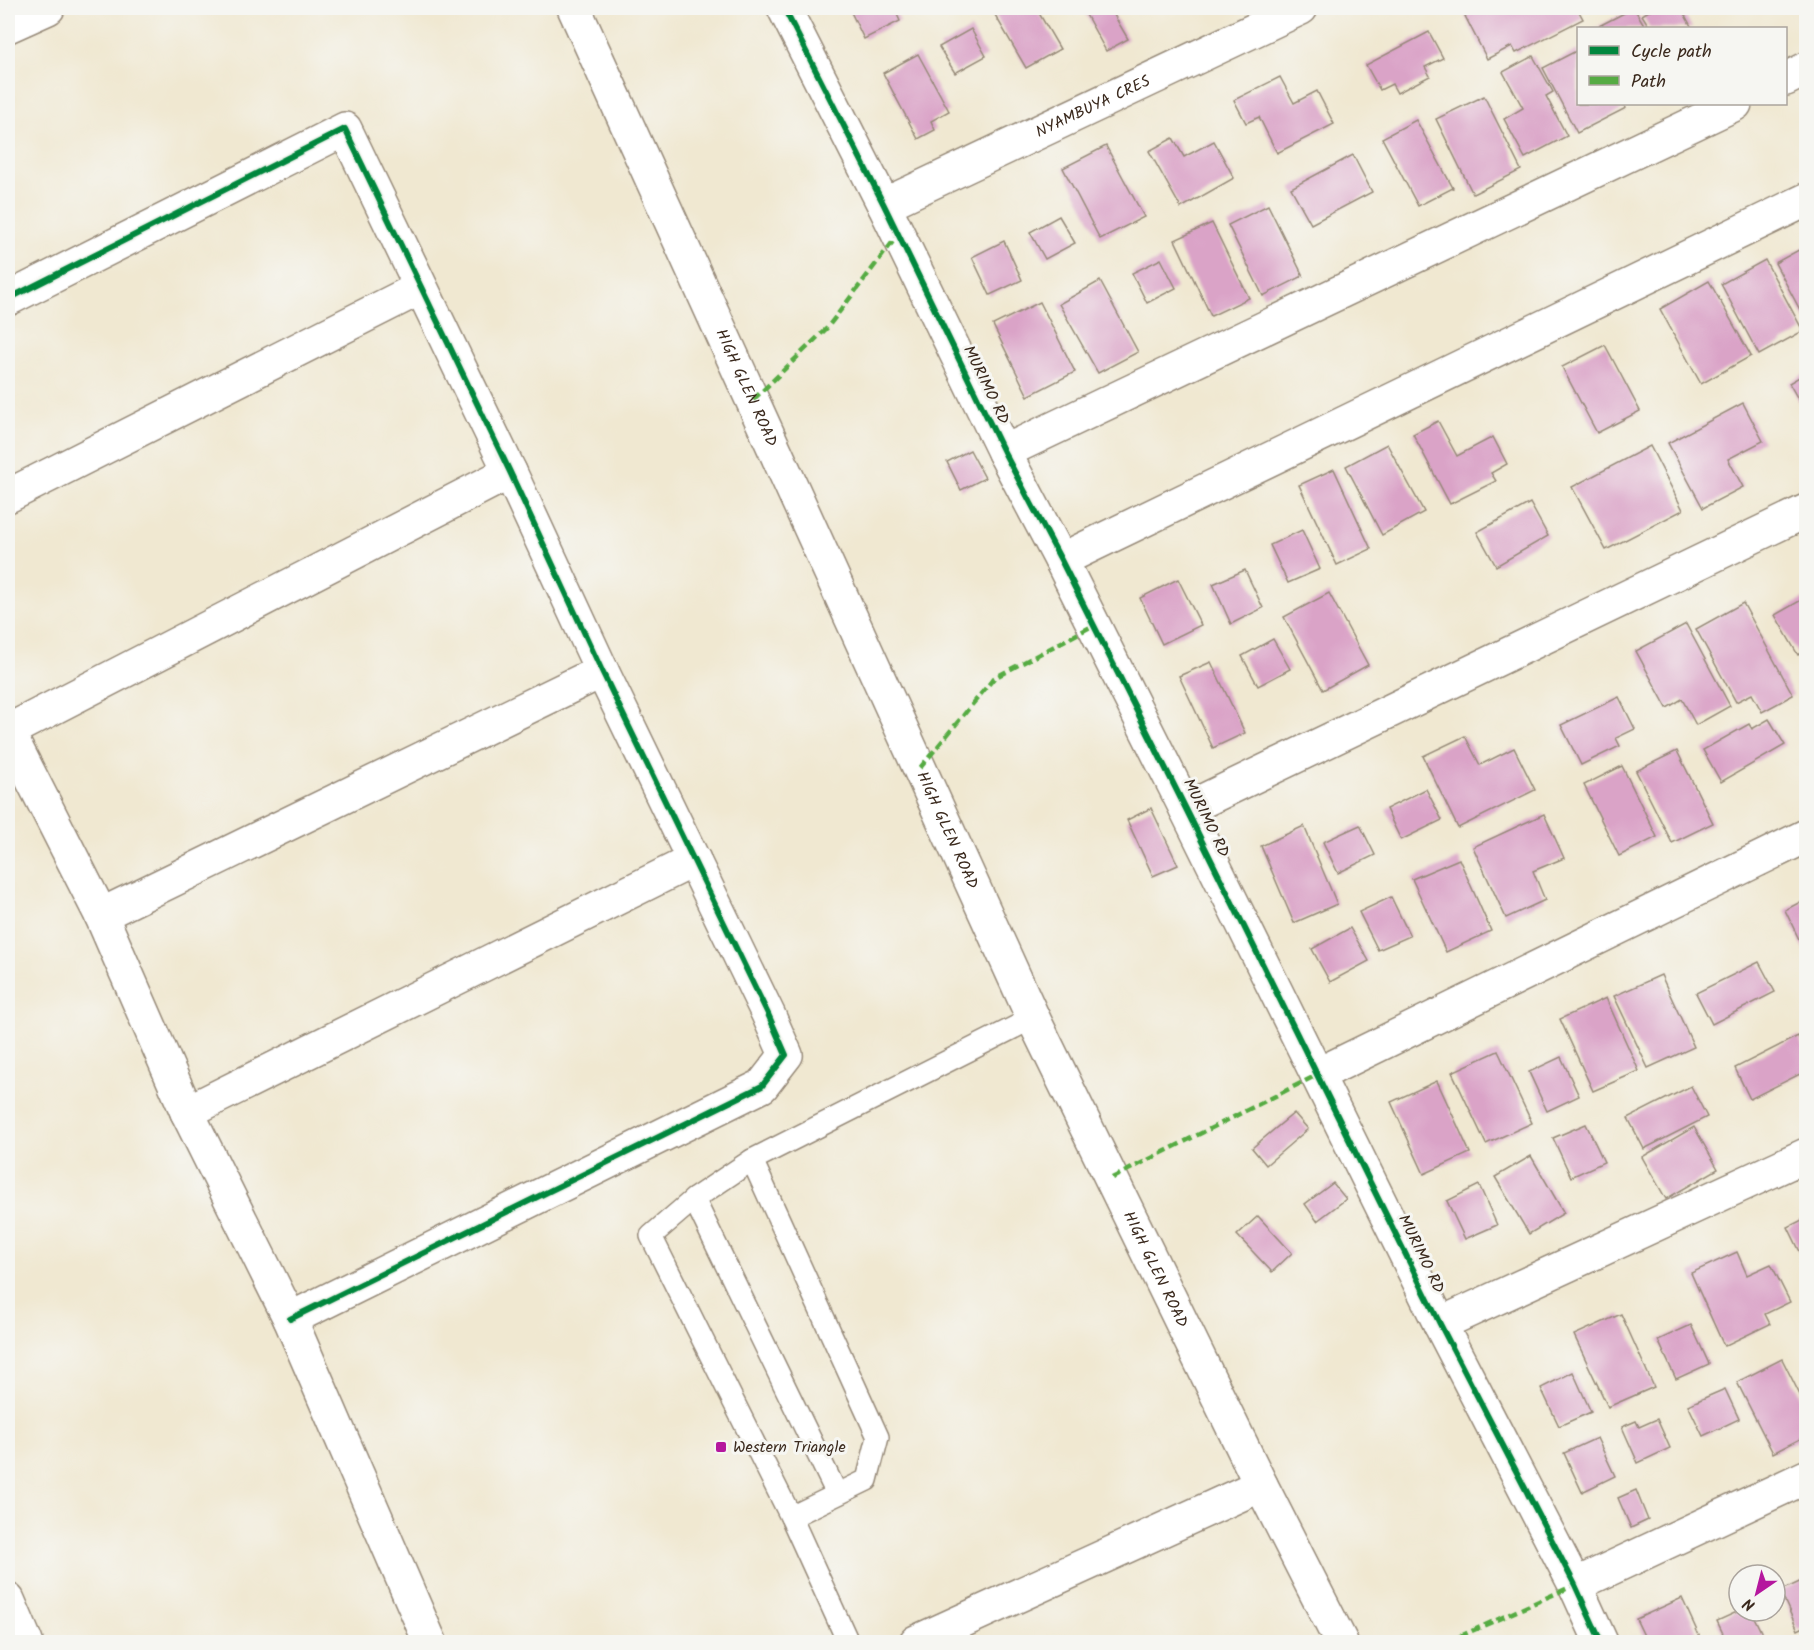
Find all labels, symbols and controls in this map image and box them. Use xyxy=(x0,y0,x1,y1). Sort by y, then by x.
legend xyxy=(1577,27,1787,105)
text: Cycle path xyxy=(1631,38,1712,67)
street label: NYAMBUYA CRES xyxy=(1031,68,1155,144)
text: Path xyxy=(1631,68,1666,97)
street label: HIGH GLEN ROAD xyxy=(709,325,784,451)
street label: MURIMO RD xyxy=(956,341,1016,429)
street label: HIGH GLEN ROAD xyxy=(910,767,985,893)
street label: MURIMO RD xyxy=(1176,774,1236,862)
street label: HIGH GLEN ROAD xyxy=(1117,1207,1195,1332)
street label: MURIMO RD xyxy=(1391,1210,1451,1298)
place label: Western Triangle xyxy=(733,1435,846,1460)
marker: Western Triangle xyxy=(714,1440,728,1454)
north arrow xyxy=(1727,1563,1787,1623)
text: N xyxy=(1738,1591,1761,1617)

